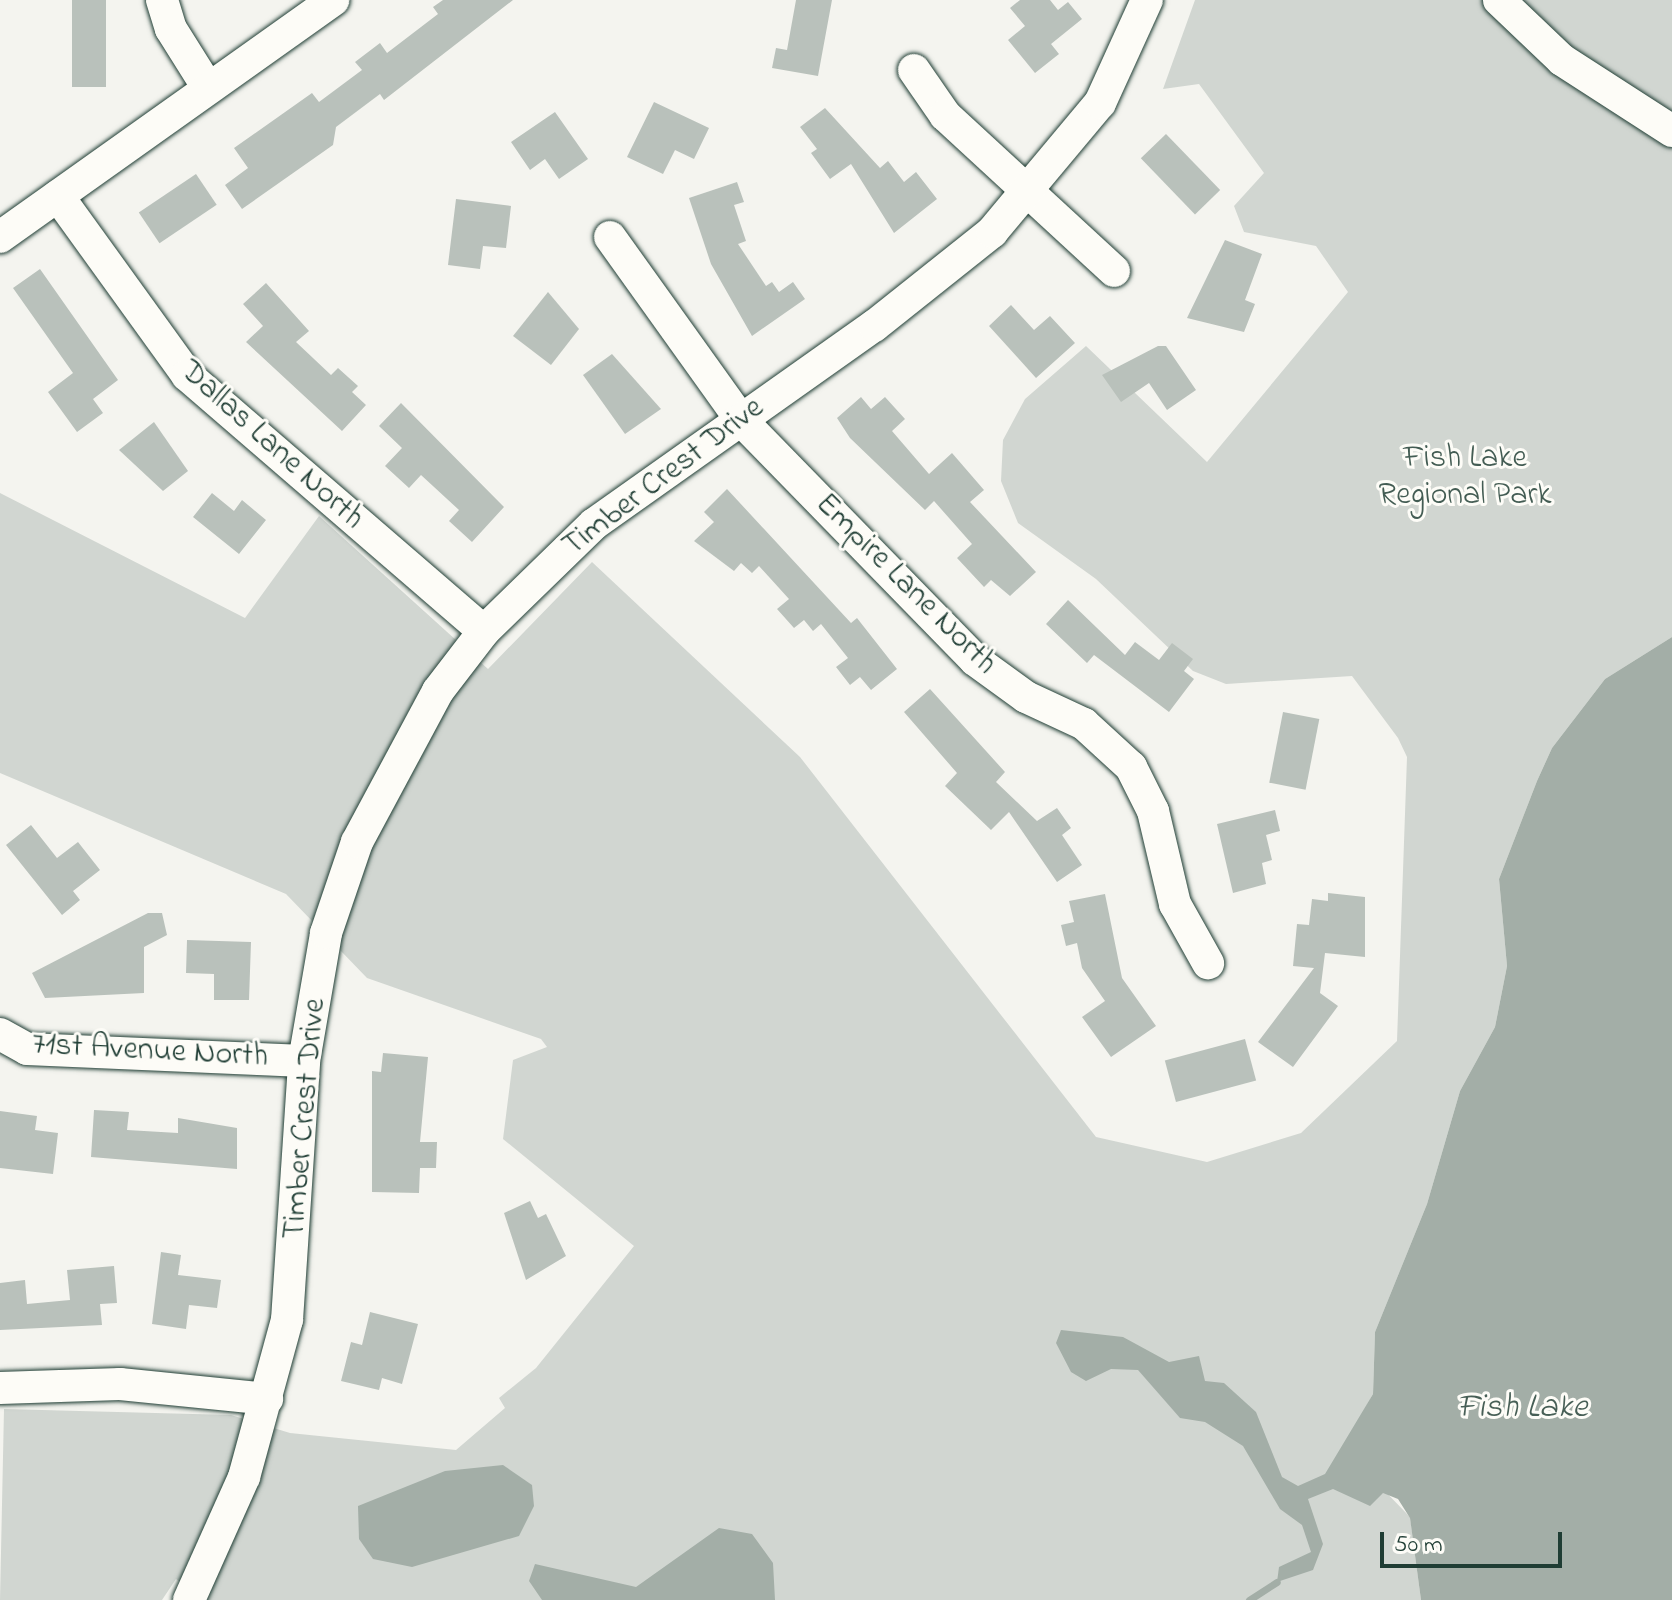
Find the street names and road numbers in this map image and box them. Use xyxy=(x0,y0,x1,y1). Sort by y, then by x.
street label: Dallas Lane North xyxy=(171,353,371,539)
street label: Timber Crest Drive xyxy=(556,390,772,566)
street label: Empire Lane North xyxy=(806,486,1004,684)
street label: Timber Crest Drive xyxy=(276,997,336,1241)
street label: 71st Avenue North xyxy=(31,1027,269,1077)

